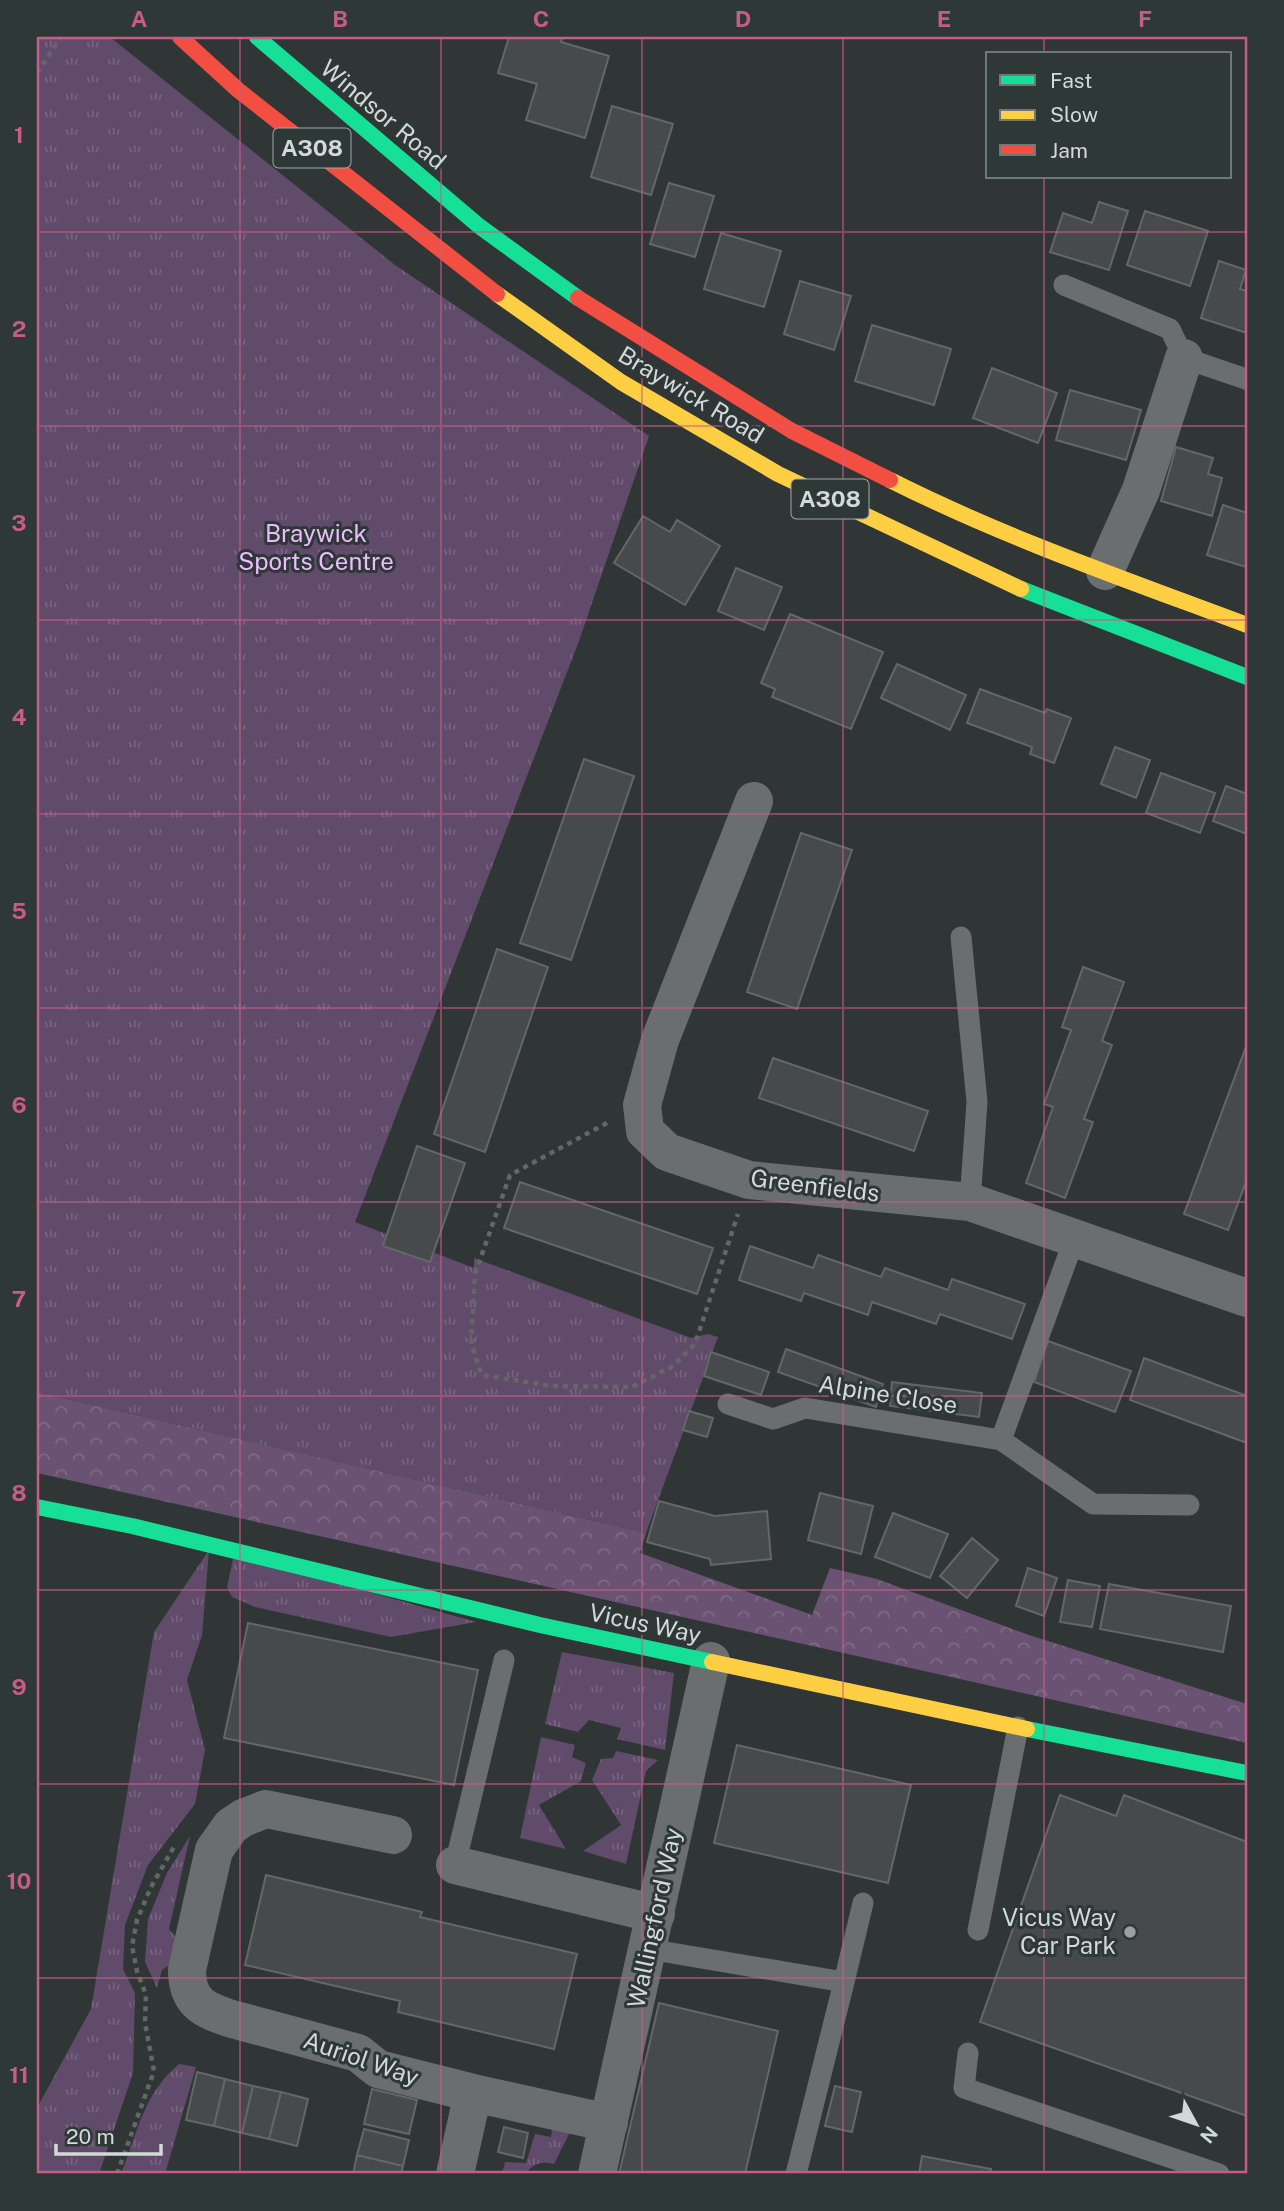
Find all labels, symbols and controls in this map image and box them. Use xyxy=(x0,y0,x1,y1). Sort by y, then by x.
text: A xyxy=(131,5,148,32)
text: B xyxy=(332,5,348,32)
text: C xyxy=(533,5,549,32)
text: D xyxy=(735,5,751,32)
text: E xyxy=(937,5,951,32)
text: F xyxy=(1138,5,1152,32)
legend xyxy=(986,52,1232,178)
street label: Windsor Road xyxy=(315,54,452,175)
text: Fast xyxy=(1050,68,1092,93)
text: Slow xyxy=(1050,102,1098,127)
text: 1 xyxy=(14,121,24,148)
road number: A308 xyxy=(274,128,350,168)
text: Jam xyxy=(1050,138,1088,163)
text: 2 xyxy=(12,315,26,342)
street label: Braywick Road xyxy=(614,340,769,449)
road number: A308 xyxy=(792,480,868,519)
text: 3 xyxy=(11,509,27,536)
park label: Braywick Sports Centre xyxy=(238,519,394,575)
text: 4 xyxy=(11,703,27,730)
text: 5 xyxy=(11,897,27,924)
text: 6 xyxy=(11,1091,27,1118)
street label: Greenfields xyxy=(749,1163,881,1207)
text: 7 xyxy=(12,1285,26,1312)
street label: Alpine Close xyxy=(817,1369,960,1419)
text: 8 xyxy=(11,1479,27,1506)
street label: Vicus Way xyxy=(587,1597,704,1649)
text: 9 xyxy=(11,1673,27,1700)
street label: Wallingford Way xyxy=(621,1825,687,2010)
text: 10 xyxy=(7,1867,31,1894)
place label: Vicus Way Car Park xyxy=(1002,1903,1116,1959)
marker: Vicus Way Car Park xyxy=(1122,1924,1138,1940)
street label: Auriol Way xyxy=(300,2025,423,2091)
text: 11 xyxy=(9,2061,29,2088)
north arrow xyxy=(1162,2088,1232,2158)
scale bar xyxy=(56,2113,161,2157)
text: N xyxy=(1196,2122,1222,2148)
text: 20 m xyxy=(66,2124,115,2149)

